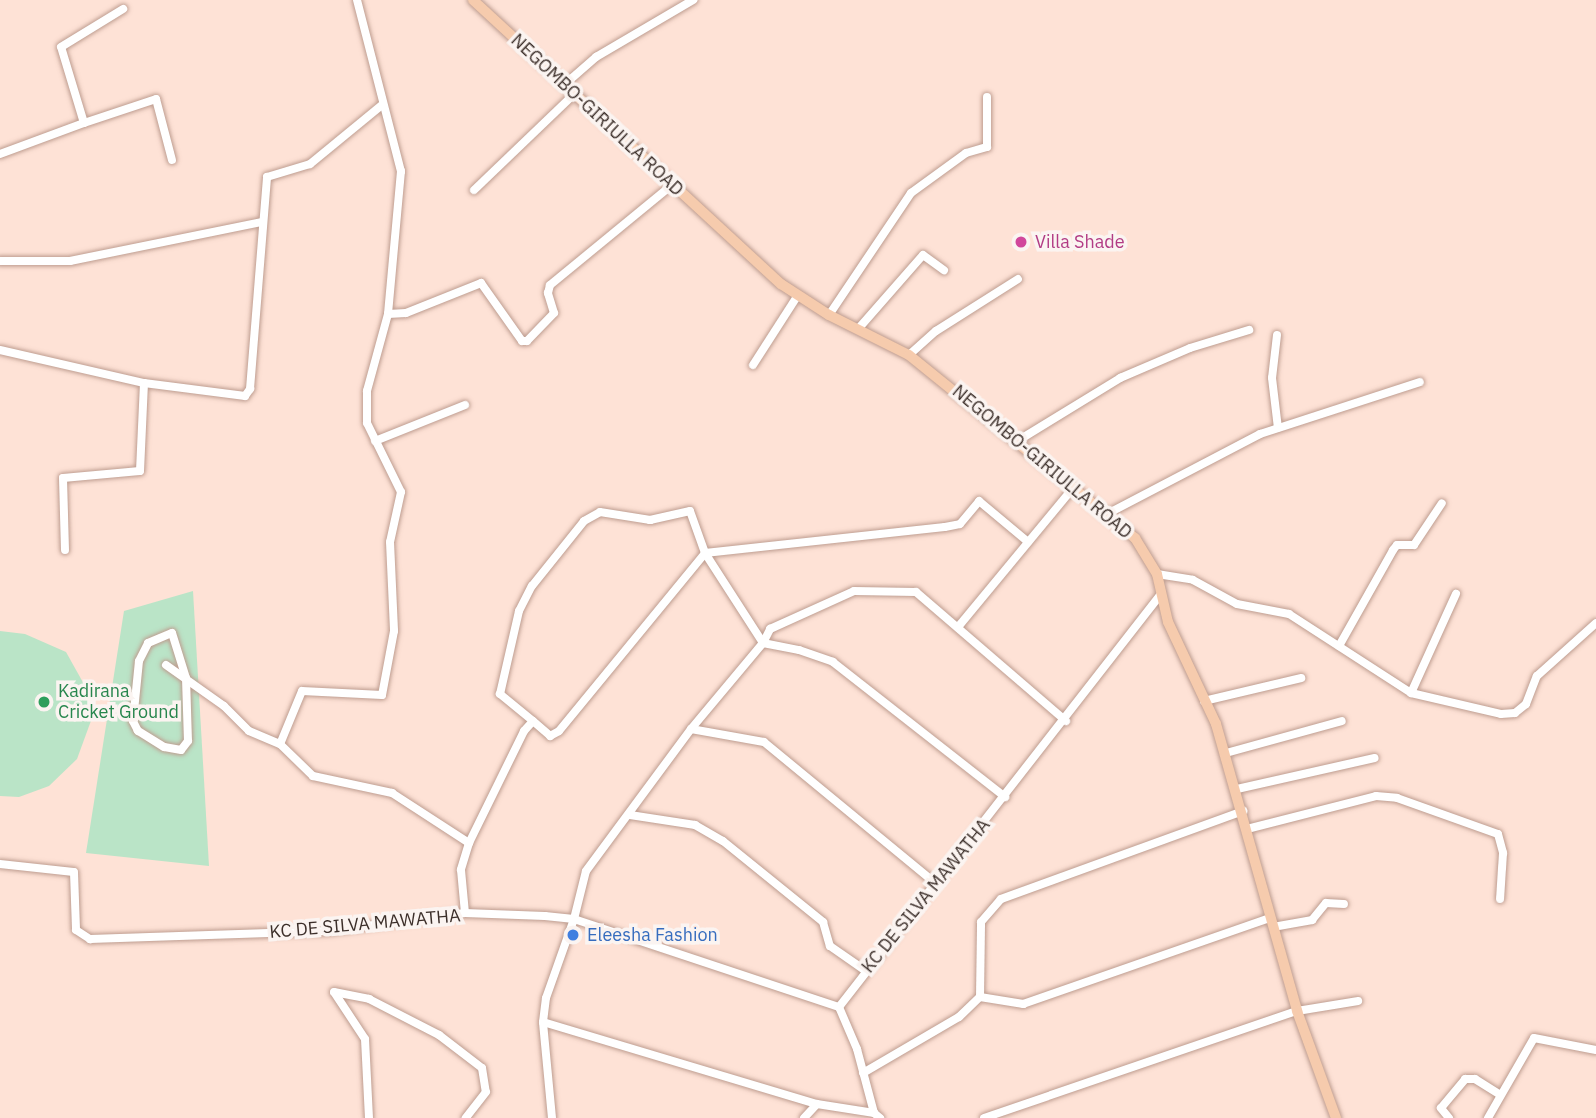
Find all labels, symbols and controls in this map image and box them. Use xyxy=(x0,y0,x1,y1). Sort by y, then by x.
street label: NEGOMBO-GIRIULLA ROAD xyxy=(506,30,688,200)
place label: Villa Shade xyxy=(1035,231,1125,253)
marker: Villa Shade xyxy=(1013,234,1029,250)
street label: NEGOMBO-GIRIULLA ROAD xyxy=(948,381,1136,543)
place label: Kadirana Cricket Ground xyxy=(58,681,179,724)
marker: Kadirana Cricket Ground xyxy=(36,694,52,710)
street label: KC DE SILVA MAWATHA xyxy=(857,815,995,977)
street label: KC DE SILVA MAWATHA xyxy=(269,905,461,943)
place label: Eleesha Fashion xyxy=(587,924,718,946)
marker: Eleesha Fashion xyxy=(565,927,581,943)

